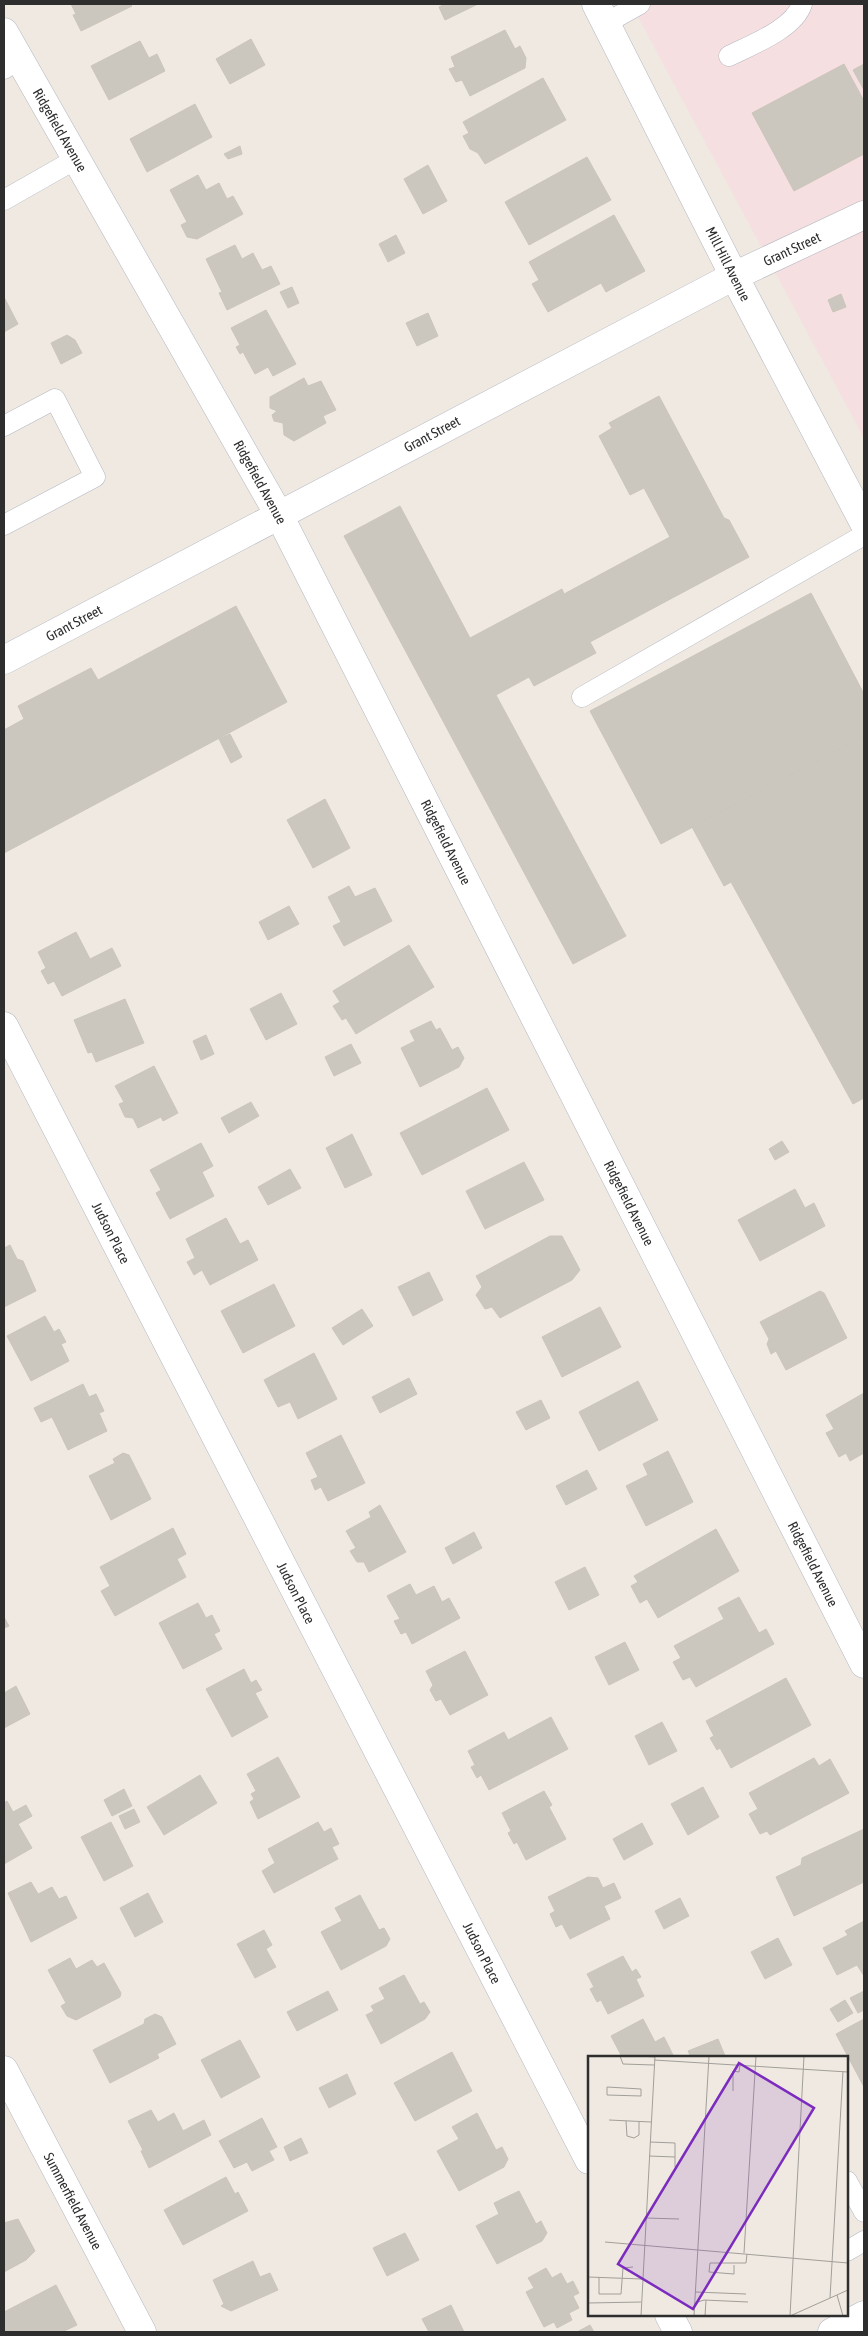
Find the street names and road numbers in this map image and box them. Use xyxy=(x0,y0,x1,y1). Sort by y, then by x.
street label: Ridgefield Avenue xyxy=(30,86,90,174)
street label: Mill Hill Avenue xyxy=(702,224,754,304)
street label: Grant Street xyxy=(761,229,823,269)
street label: Grant Street xyxy=(401,413,463,455)
street label: Ridgefield Avenue xyxy=(230,437,290,527)
street label: Grant Street xyxy=(43,602,105,644)
street label: Ridgefield Avenue xyxy=(418,797,474,887)
street label: Ridgefield Avenue xyxy=(601,1158,657,1248)
street label: Judson Place xyxy=(89,1200,133,1266)
street label: Ridgefield Avenue xyxy=(785,1519,841,1609)
street label: Judson Place xyxy=(274,1560,318,1626)
street label: Judson Place xyxy=(460,1920,504,1986)
street label: Summerfield Avenue xyxy=(41,2150,105,2252)

